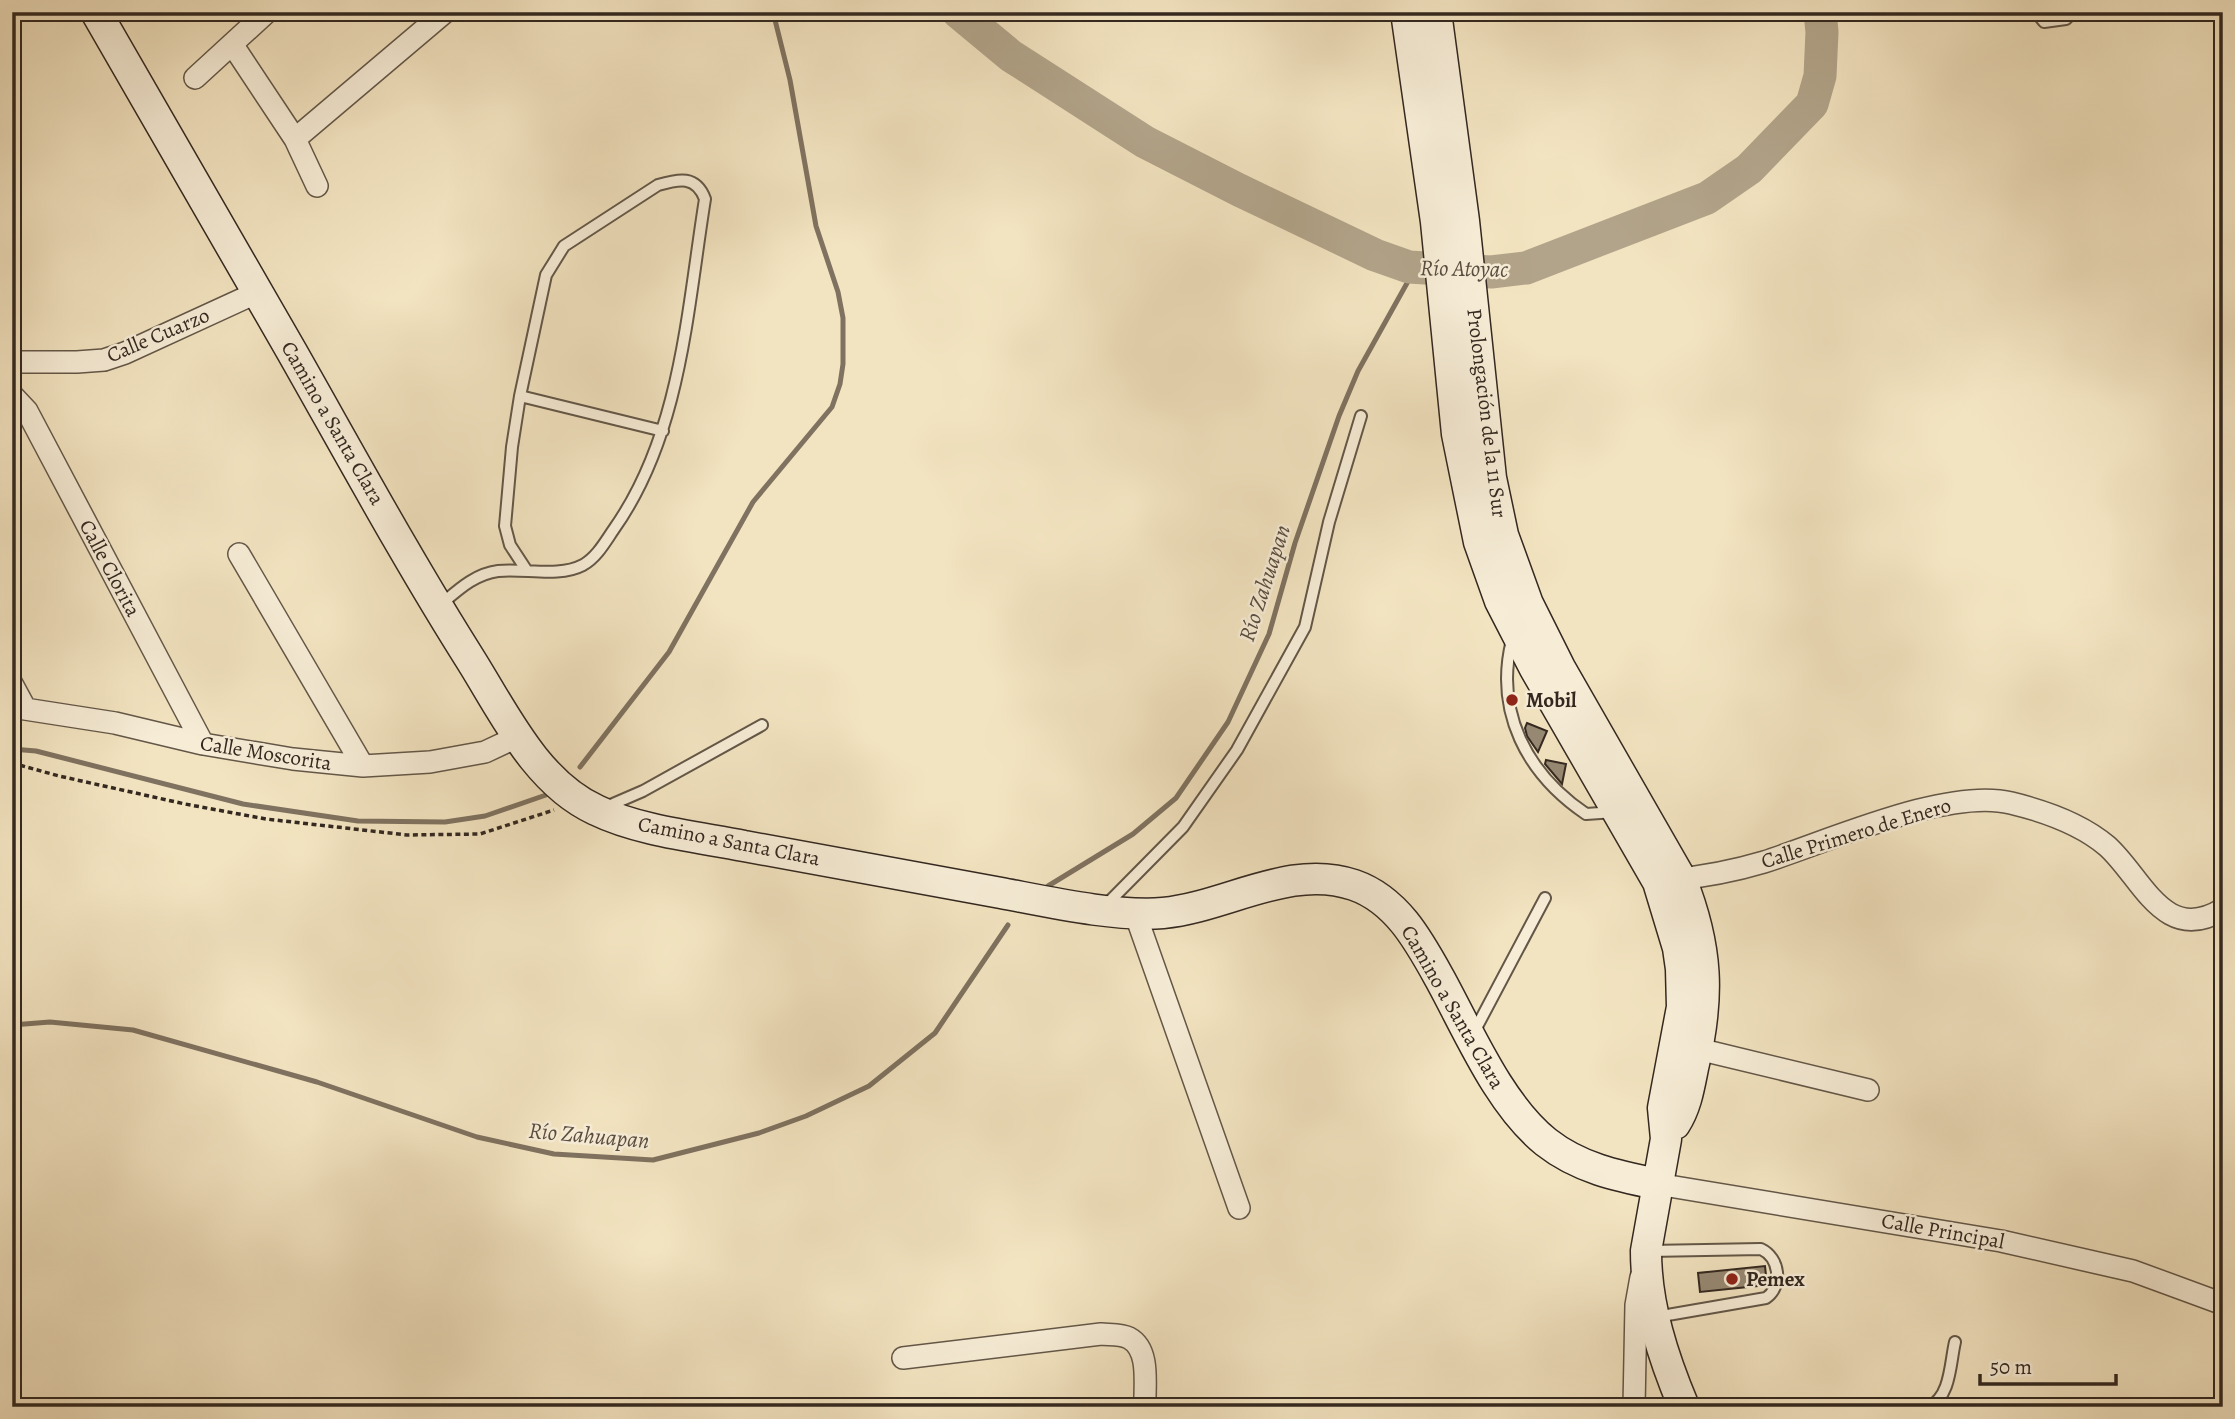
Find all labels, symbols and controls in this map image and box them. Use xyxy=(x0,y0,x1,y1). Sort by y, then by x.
water label: Río Atoyac xyxy=(1420,252,1510,285)
street label: Calle Cuarzo xyxy=(102,301,214,369)
street label: Prolongación de la 11 Sur xyxy=(1460,307,1514,519)
street label: Camino a Santa Clara xyxy=(275,336,391,510)
street label: Calle Clorita xyxy=(73,515,147,622)
water label: Río Zahuapan xyxy=(1231,521,1298,645)
place label: Mobil xyxy=(1526,686,1577,714)
marker: Mobil xyxy=(1504,692,1520,708)
street label: Calle Moscorita xyxy=(198,729,334,777)
street label: Calle Primero de Enero xyxy=(1758,791,1954,875)
street label: Camino a Santa Clara xyxy=(636,810,823,872)
street label: Camino a Santa Clara xyxy=(1395,920,1511,1094)
water label: Río Zahuapan xyxy=(527,1115,651,1156)
street label: Calle Principal xyxy=(1879,1206,2007,1256)
place label: Pemex xyxy=(1746,1265,1805,1293)
marker: Pemex xyxy=(1724,1271,1740,1287)
scale bar xyxy=(1980,1342,2116,1386)
text: 50 m xyxy=(1990,1353,2032,1381)

